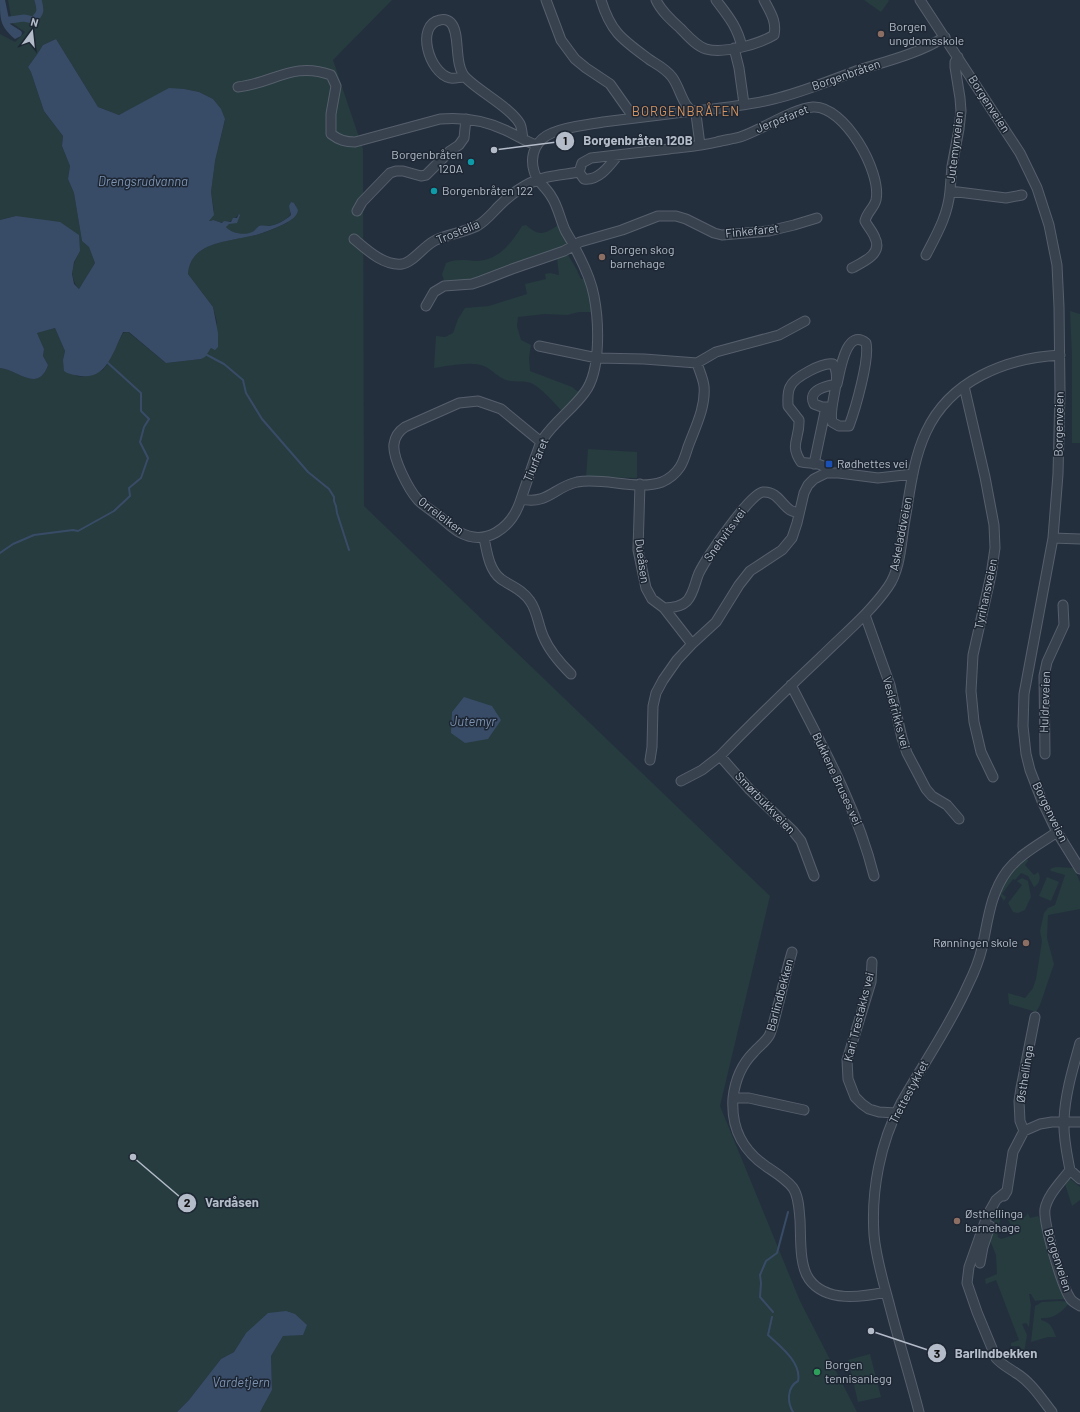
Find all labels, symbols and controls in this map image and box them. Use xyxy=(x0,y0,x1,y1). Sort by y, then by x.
north arrow xyxy=(12,12,52,52)
text: N xyxy=(29,15,40,29)
place label: Borgen ungdomsskole xyxy=(889,19,964,47)
marker: Borgen ungdomsskole xyxy=(876,29,886,39)
street label: Borgenbråten xyxy=(810,56,882,92)
street label: Borgenveien xyxy=(966,72,1013,135)
street label: Jerpefaret xyxy=(753,101,810,135)
district label: BORGENBRÅTEN xyxy=(632,102,740,119)
street label: Jutemyrveien xyxy=(943,110,965,183)
callout: Borgenbråten 120B xyxy=(555,128,701,153)
text: Borgenbråten 120B xyxy=(583,132,693,148)
text: 1 xyxy=(563,133,567,147)
place label: Borgenbråten 120A xyxy=(391,147,463,175)
marker: Borgenbråten 120A xyxy=(466,157,476,167)
water label: Drengsrudvanna xyxy=(98,173,188,189)
place label: Borgenbråten 122 xyxy=(442,183,533,197)
marker: Borgenbråten 122 xyxy=(429,186,439,196)
street label: Trostelia xyxy=(434,216,481,246)
street label: Finkefaret xyxy=(725,220,779,240)
place label: Borgen skog barnehage xyxy=(610,242,675,270)
marker: Borgen skog barnehage xyxy=(597,252,607,262)
street label: Borgenveien xyxy=(1050,391,1066,457)
street label: Tiurfaret xyxy=(520,436,550,483)
place label: Rødhettes vei xyxy=(837,456,908,470)
marker: Rødhettes vei xyxy=(824,459,834,469)
street label: Orreleiken xyxy=(416,494,467,537)
street label: Askeladdveien xyxy=(886,496,914,572)
street label: Snehvits vei xyxy=(700,505,748,564)
street label: Dueåsen xyxy=(633,538,653,584)
street label: Tyrihansveien xyxy=(971,557,999,630)
street label: Huldreveien xyxy=(1036,671,1052,733)
street label: Veslefrikks vei xyxy=(881,675,913,750)
water label: Jutemyr xyxy=(450,713,496,729)
street label: Bukkene Bruses vei xyxy=(810,730,866,827)
street label: Smørbukkveien xyxy=(733,769,799,836)
street label: Borgenveien xyxy=(1030,779,1071,844)
place label: Rønningen skole xyxy=(933,935,1018,949)
marker: Rønningen skole xyxy=(1021,938,1031,948)
street label: Barlindbekken xyxy=(763,957,795,1032)
street label: Kari Trestakks vei xyxy=(840,971,876,1063)
street label: Østhellinga xyxy=(1013,1044,1035,1104)
street label: Trettestykket xyxy=(886,1057,931,1126)
callout: Vardåsen xyxy=(177,1190,267,1215)
text: Vardåsen xyxy=(205,1194,259,1210)
text: 2 xyxy=(184,1195,191,1209)
place label: Østhellinga barnehage xyxy=(965,1206,1023,1234)
marker: Østhellinga barnehage xyxy=(952,1216,962,1226)
street label: Borgenveien xyxy=(1042,1226,1076,1293)
callout: Barlindbekken xyxy=(927,1341,1045,1366)
text: Barlindbekken xyxy=(955,1345,1037,1361)
text: 3 xyxy=(934,1346,940,1360)
place label: Borgen tennisanlegg xyxy=(825,1357,892,1385)
marker: Borgen tennisanlegg xyxy=(812,1367,822,1377)
water label: Vardetjern xyxy=(212,1374,270,1390)

